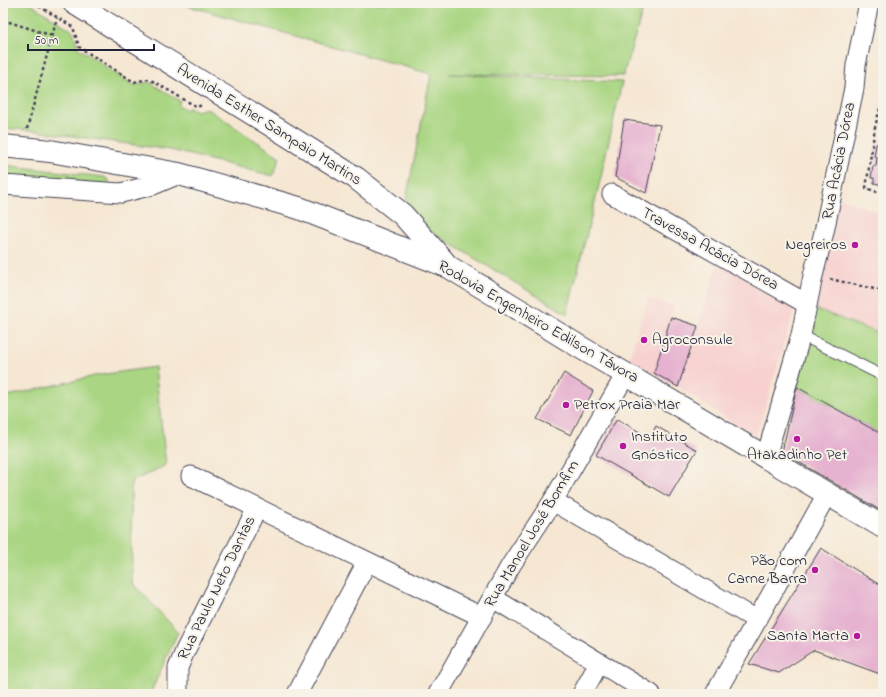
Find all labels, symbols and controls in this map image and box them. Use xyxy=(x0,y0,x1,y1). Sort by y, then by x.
scale bar xyxy=(28,26,154,52)
text: 50 m xyxy=(34,32,58,50)
street label: Avenida Esther Sampaio Martins xyxy=(172,58,366,192)
street label: Rua Acácia Dórea xyxy=(816,100,862,222)
street label: Travessa Acácia Dórea xyxy=(637,201,783,297)
place label: Negreiros xyxy=(785,233,847,257)
marker: Negreiros xyxy=(850,240,860,250)
street label: Rodovia Engenheiro Edilson Távora xyxy=(433,254,643,390)
place label: Agroconsule xyxy=(652,328,734,352)
marker: Agroconsule xyxy=(639,335,649,345)
place label: Petrox Praia Mar xyxy=(574,393,680,417)
marker: Petrox Praia Mar xyxy=(561,400,571,410)
place label: Instituto Gnóstico xyxy=(631,425,689,467)
marker: Atakadinho Pet xyxy=(792,434,802,444)
marker: Instituto Gnóstico xyxy=(618,441,628,451)
place label: Atakadinho Pet xyxy=(747,443,848,467)
street label: Rua Manoel José Bomfim xyxy=(478,456,586,612)
street label: Rua Paulo Neto Dantas xyxy=(172,512,262,664)
place label: Pão com Carne Barra xyxy=(728,549,807,591)
marker: Pão com Carne Barra xyxy=(810,565,820,575)
place label: Santa Marta xyxy=(767,624,849,648)
marker: Santa Marta xyxy=(852,631,862,641)

